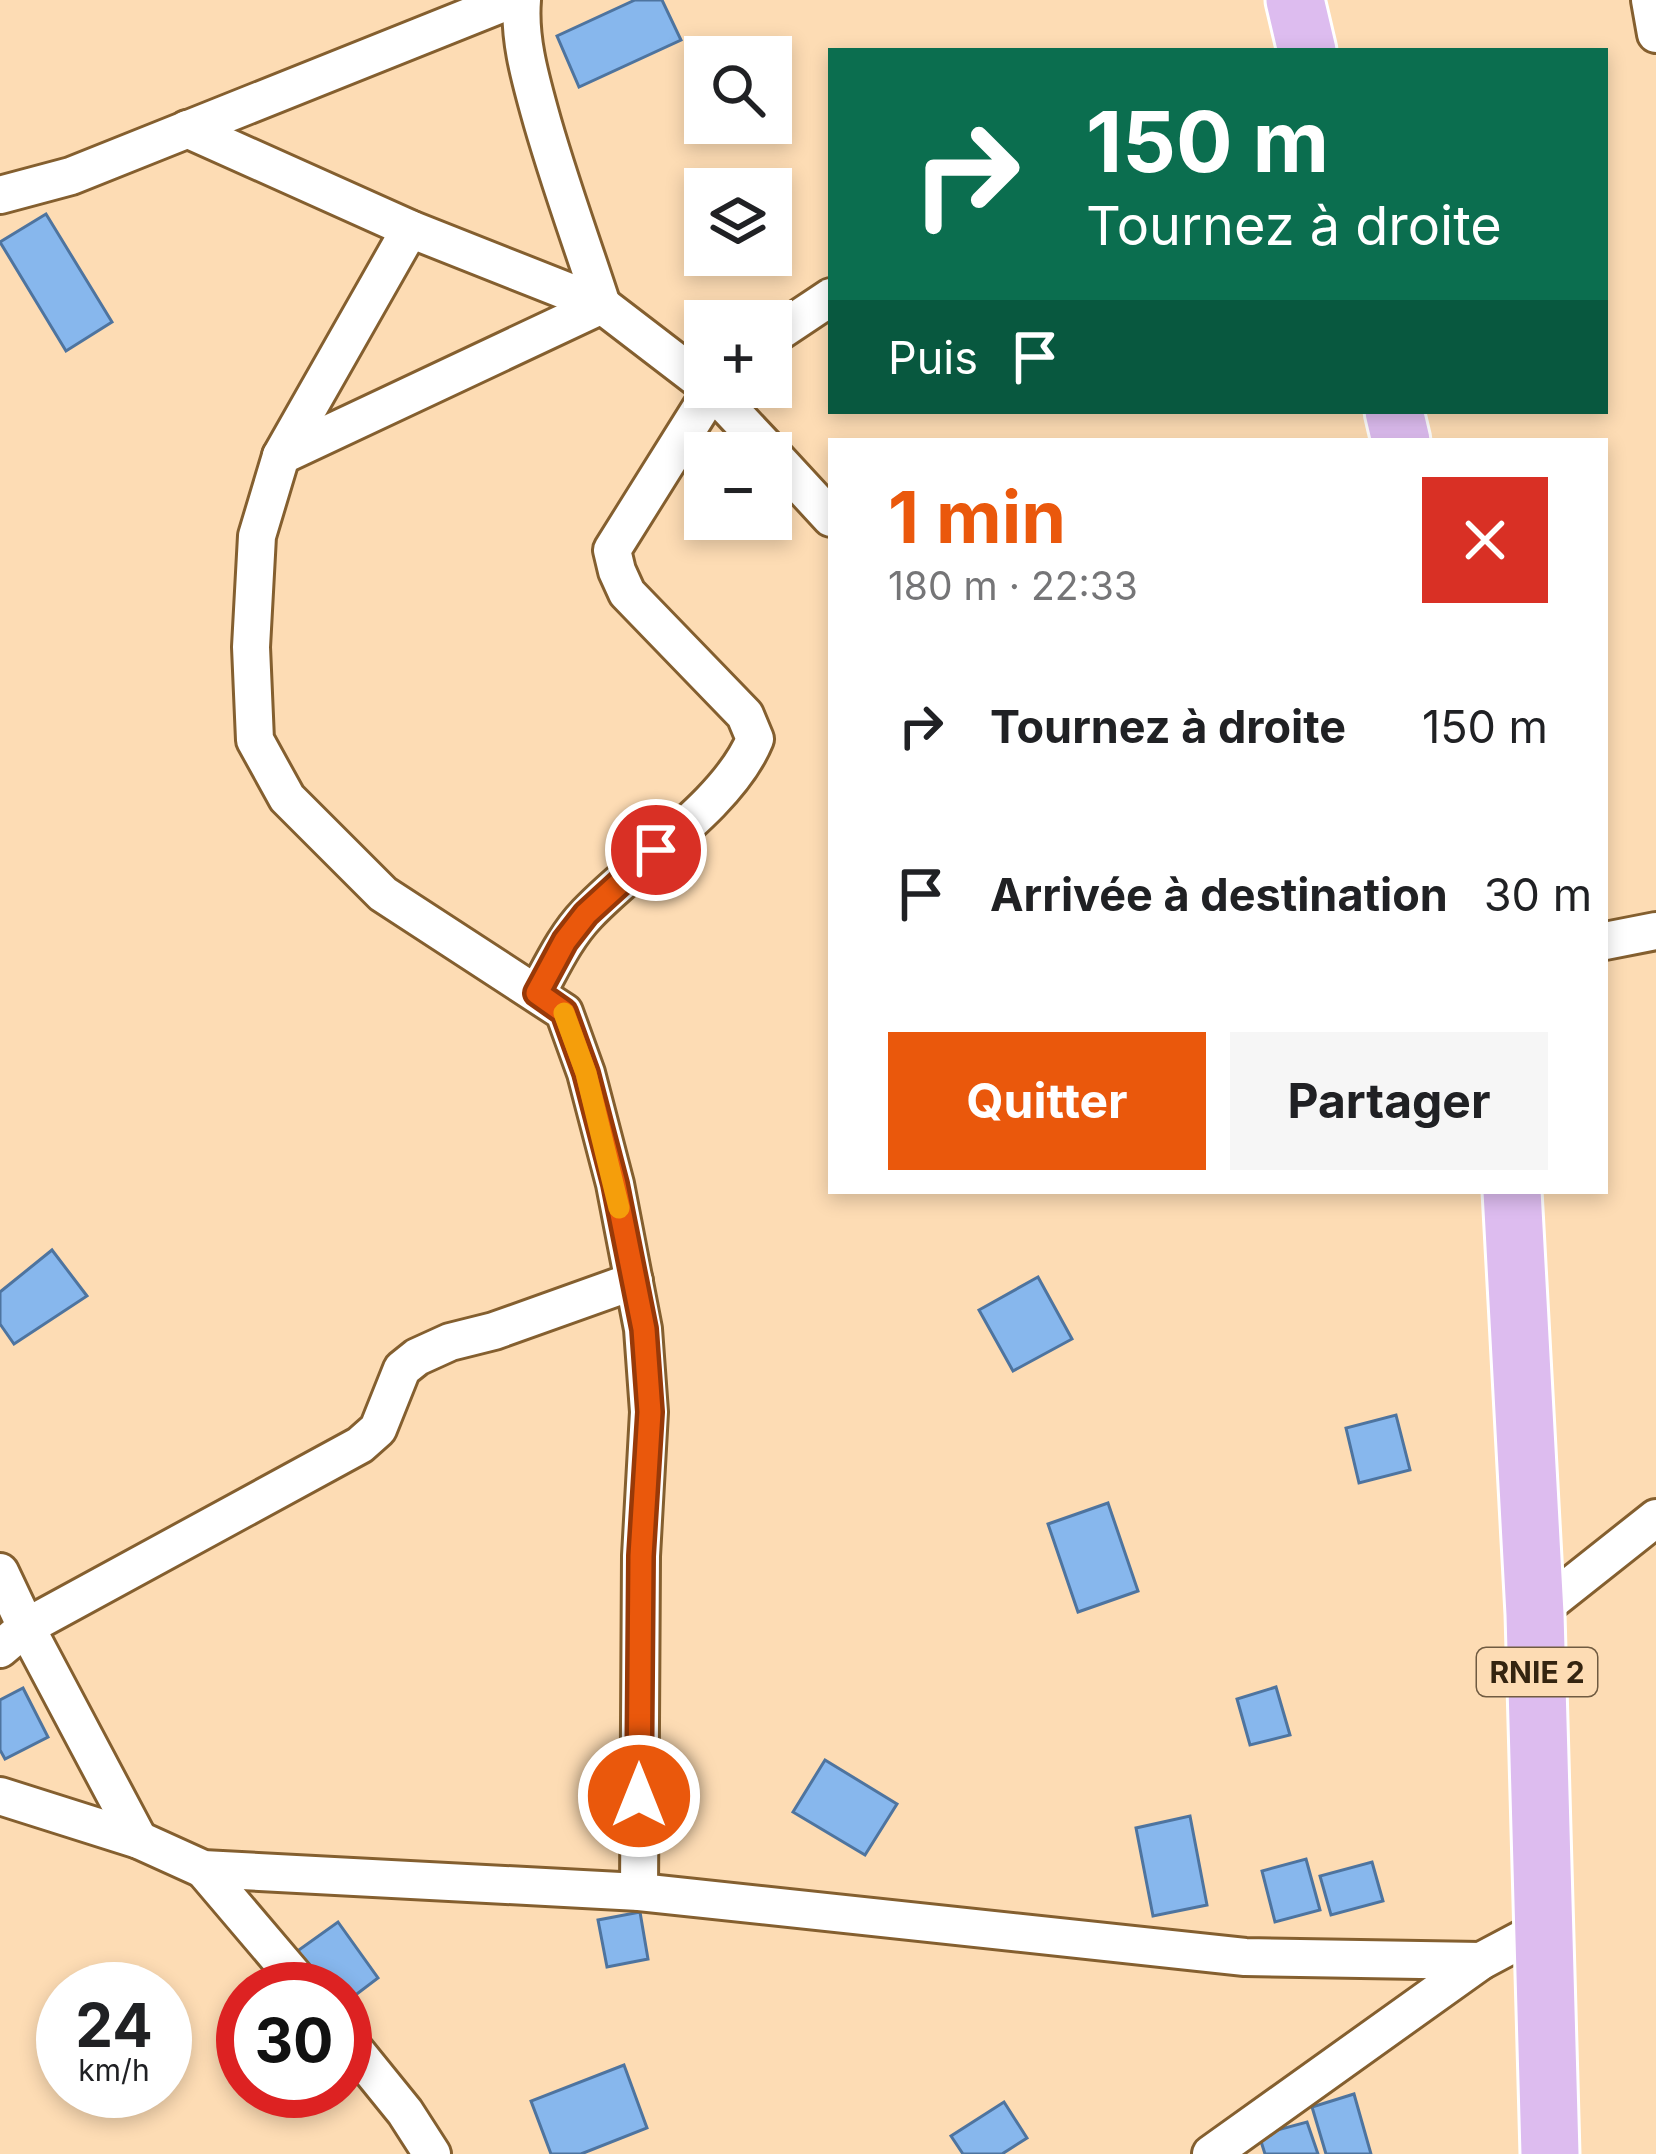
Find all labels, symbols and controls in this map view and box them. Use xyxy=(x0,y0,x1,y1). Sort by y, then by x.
map controls xyxy=(684,36,792,540)
button: search xyxy=(684,36,792,144)
text: 150 m xyxy=(1086,91,1329,192)
icon: right xyxy=(888,96,1044,252)
button: layers xyxy=(684,168,792,276)
text: Tournez à droite xyxy=(1086,193,1502,258)
button: + xyxy=(684,300,792,408)
icon: arrive xyxy=(1002,324,1068,390)
text: Puis xyxy=(888,330,978,385)
button: − xyxy=(684,432,792,540)
text: 1 min xyxy=(888,473,1066,560)
button: close xyxy=(1422,477,1548,603)
text: 180 m · 22:33 xyxy=(888,562,1138,609)
icon: right xyxy=(888,693,954,759)
text: Tournez à droite xyxy=(990,699,1346,754)
text: 150 m xyxy=(1422,699,1548,754)
pin xyxy=(605,799,707,901)
icon: arrive xyxy=(623,817,689,883)
icon: arrive xyxy=(888,861,954,927)
text: Arrivée à destination xyxy=(990,867,1448,922)
text: 30 m xyxy=(1484,867,1592,922)
button: Quitter xyxy=(888,1032,1206,1170)
button: Partager xyxy=(1230,1032,1548,1170)
road number: RNIE 2 xyxy=(1477,1648,1597,1696)
position arrow xyxy=(576,1733,702,1859)
speed limit sign: 30 xyxy=(216,1962,372,2118)
text: 24 xyxy=(75,1989,153,2061)
text: km/h xyxy=(78,2052,150,2088)

